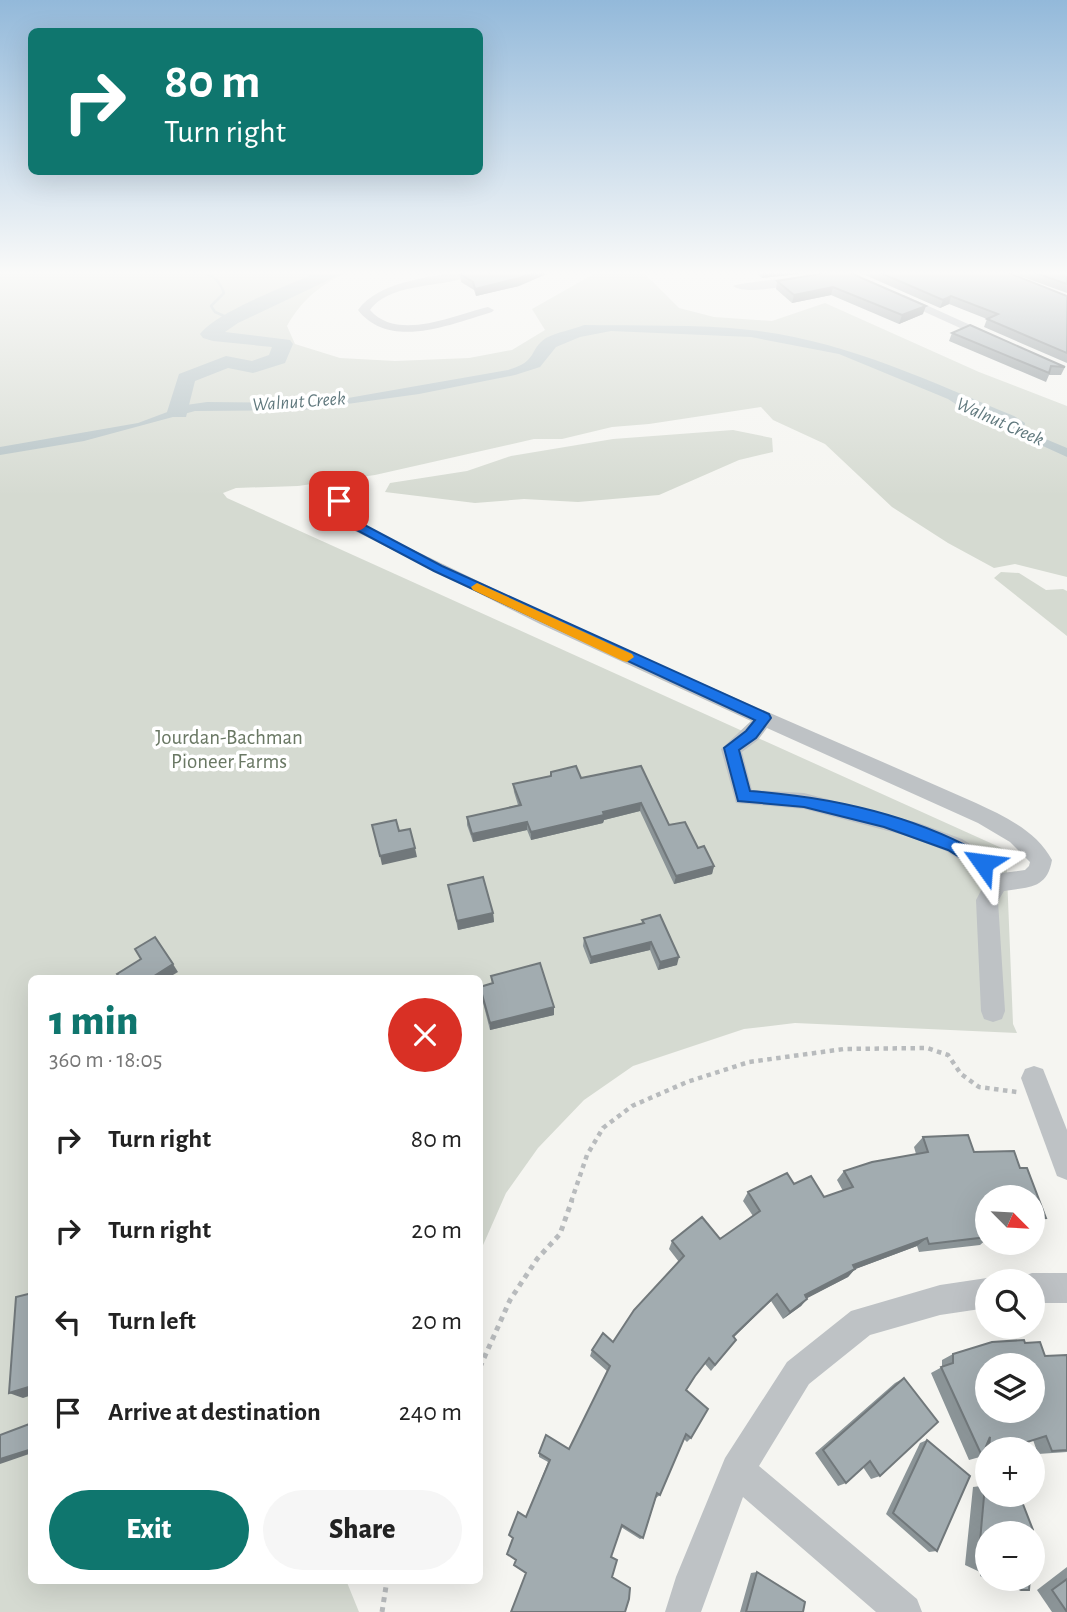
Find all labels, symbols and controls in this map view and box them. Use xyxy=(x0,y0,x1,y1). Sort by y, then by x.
icon: right xyxy=(49,56,140,147)
text: 80 m xyxy=(164,58,261,107)
text: Turn right xyxy=(164,116,286,148)
water label: Walnut Creek xyxy=(252,389,346,415)
water label: Walnut Creek xyxy=(953,394,1047,450)
pin xyxy=(309,471,369,531)
icon: arrive xyxy=(320,482,358,520)
park label: Jourdan-Bachman Pioneer Farms xyxy=(155,727,303,772)
position arrow xyxy=(946,826,1020,900)
button: close xyxy=(388,998,462,1072)
text: 1 min xyxy=(49,1000,138,1042)
text: 360 m · 18:05 xyxy=(49,1049,162,1072)
icon: right xyxy=(49,1121,87,1159)
text: Turn right xyxy=(108,1126,211,1152)
text: 80 m xyxy=(411,1126,462,1152)
north arrow xyxy=(975,1185,1045,1255)
map controls xyxy=(975,1185,1045,1591)
icon: right xyxy=(49,1212,87,1250)
text: Turn right xyxy=(108,1217,211,1243)
text: 20 m xyxy=(411,1217,462,1243)
button: search xyxy=(975,1269,1045,1339)
icon: left xyxy=(49,1303,87,1341)
text: Turn left xyxy=(108,1308,196,1334)
text: 20 m xyxy=(411,1308,462,1334)
button: layers xyxy=(975,1353,1045,1423)
icon: arrive xyxy=(49,1394,87,1432)
text: Arrive at destination xyxy=(108,1399,321,1425)
text: 240 m xyxy=(399,1399,462,1425)
button: + xyxy=(975,1437,1045,1507)
button: Exit xyxy=(49,1490,249,1570)
button: Share xyxy=(263,1490,462,1570)
button: − xyxy=(975,1521,1045,1591)

